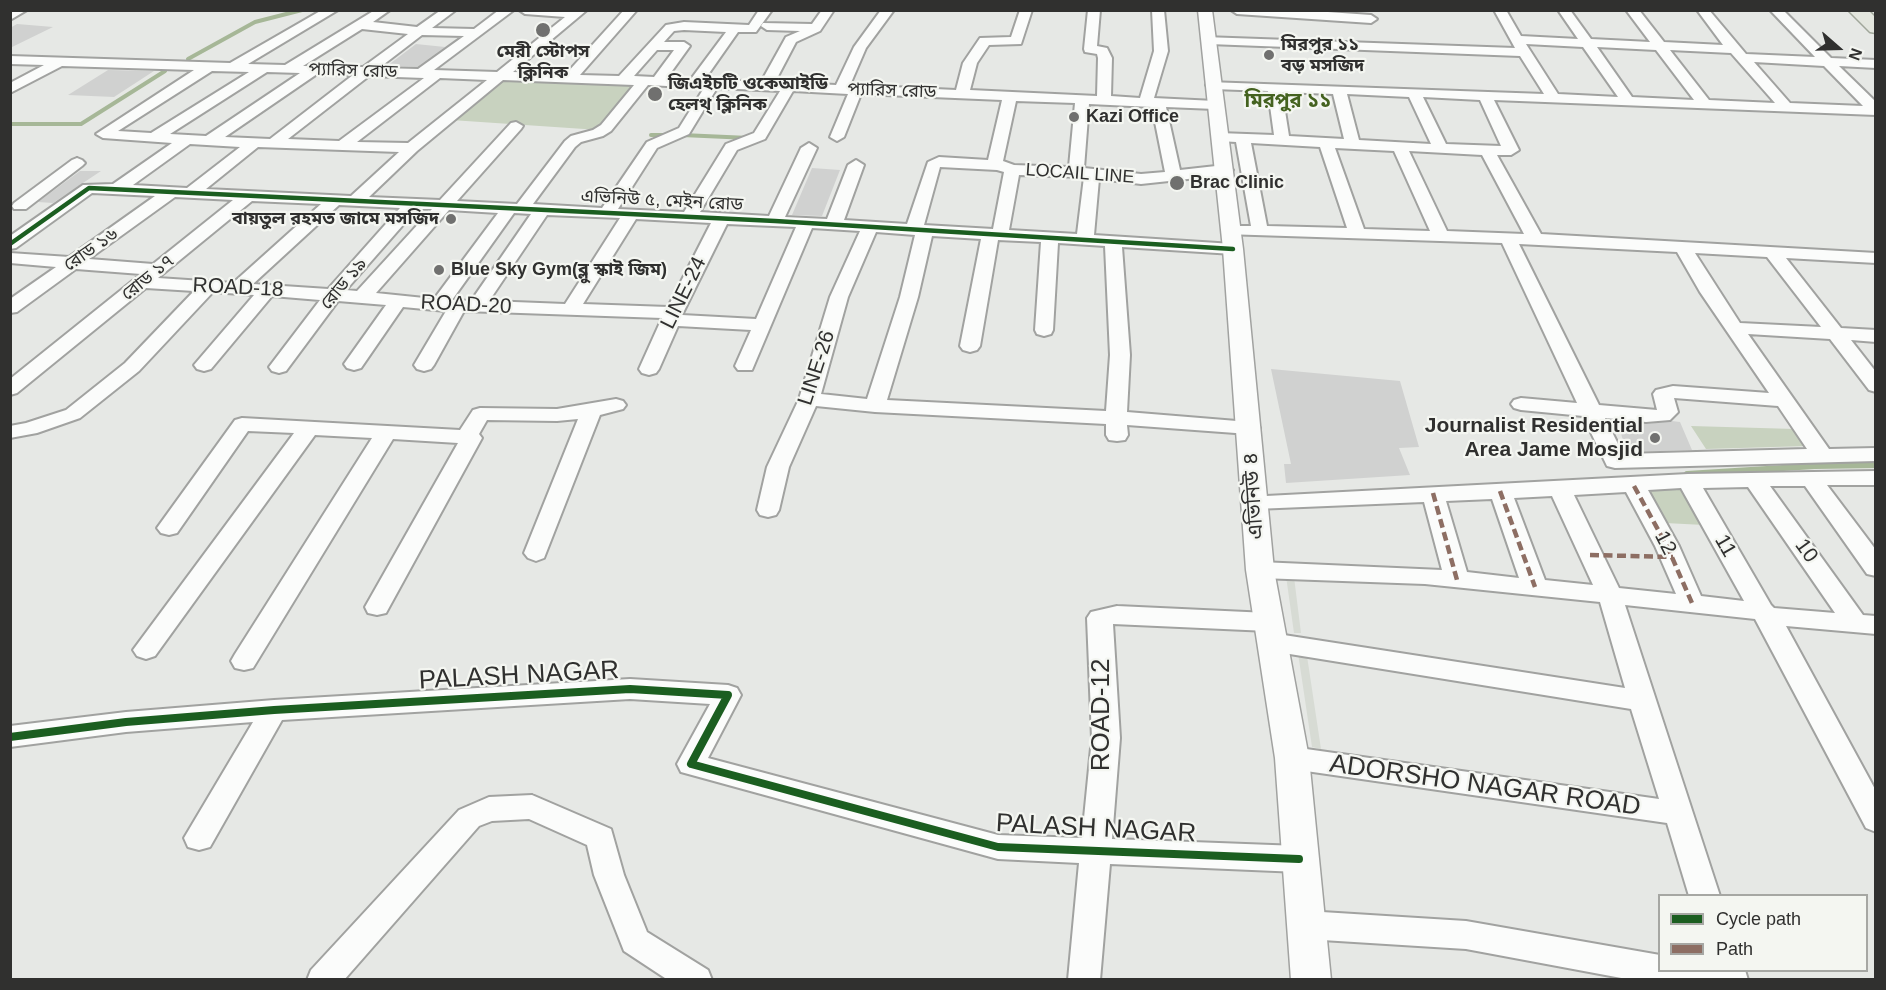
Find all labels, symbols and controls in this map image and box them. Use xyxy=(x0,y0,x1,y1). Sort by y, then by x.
north arrow xyxy=(1808,18,1868,78)
marker: মেরী স্টোপস ক্লিনিক xyxy=(534,21,552,39)
place label: মিরপুর ১১ বড় মসজিদ xyxy=(1281,34,1364,76)
place label: মেরী স্টোপস ক্লিনিক xyxy=(496,41,590,84)
text: N xyxy=(1845,46,1865,63)
marker: মিরপুর ১১ বড় মসজিদ xyxy=(1262,48,1276,62)
street label: প্যারিস রোড xyxy=(308,59,398,83)
place label: জিএইচটি ওকেআইডি হেলথ্ ক্লিনিক xyxy=(668,73,828,116)
street label: প্যারিস রোড xyxy=(847,79,937,103)
marker: জিএইচটি ওকেআইডি হেলথ্ ক্লিনিক xyxy=(646,85,664,103)
district label: মিরপুর ১১ xyxy=(1245,89,1331,113)
place label: Kazi Office xyxy=(1086,106,1179,128)
marker: Kazi Office xyxy=(1067,110,1081,124)
street label: LOCAIL LINE xyxy=(1025,159,1135,189)
place label: Brac Clinic xyxy=(1190,172,1284,194)
marker: Brac Clinic xyxy=(1168,174,1186,192)
street label: এভিনিউ ৫, মেইন রোড xyxy=(580,186,744,216)
place label: বায়তুল রহমত জামে মসজিদ xyxy=(232,208,439,230)
marker: বায়তুল রহমত জামে মসজিদ xyxy=(444,212,458,226)
street label: রোড ১৬ xyxy=(60,224,122,276)
street label: রোড ১৭ xyxy=(117,250,179,306)
street label: LINE-24 xyxy=(656,253,712,333)
street label: রোড ১৯ xyxy=(316,254,372,314)
place label: Blue Sky Gym(ব্লু স্কাই জিম) xyxy=(451,259,667,281)
marker: Blue Sky Gym(ব্লু স্কাই জিম) xyxy=(432,263,446,277)
street label: ROAD-18 xyxy=(192,273,284,303)
street label: ROAD-20 xyxy=(420,290,512,320)
street label: LINE-26 xyxy=(793,327,841,409)
place label: Journalist Residential Area Jame Mosjid xyxy=(1425,413,1643,463)
marker: Journalist Residential Area Jame Mosjid xyxy=(1648,431,1662,445)
street label: এভিনিউ ৪ xyxy=(1238,452,1270,540)
street label: 12 xyxy=(1648,527,1682,559)
street label: 11 xyxy=(1709,530,1741,562)
street label: 10 xyxy=(1789,534,1823,568)
street label: PALASH NAGAR xyxy=(418,655,620,697)
street label: ROAD-12 xyxy=(1086,659,1118,771)
street label: ADORSHO NAGAR ROAD xyxy=(1328,749,1642,823)
street label: PALASH NAGAR xyxy=(995,808,1197,850)
legend xyxy=(1658,894,1868,972)
text: Cycle path xyxy=(1716,909,1801,929)
text: Path xyxy=(1716,939,1753,959)

